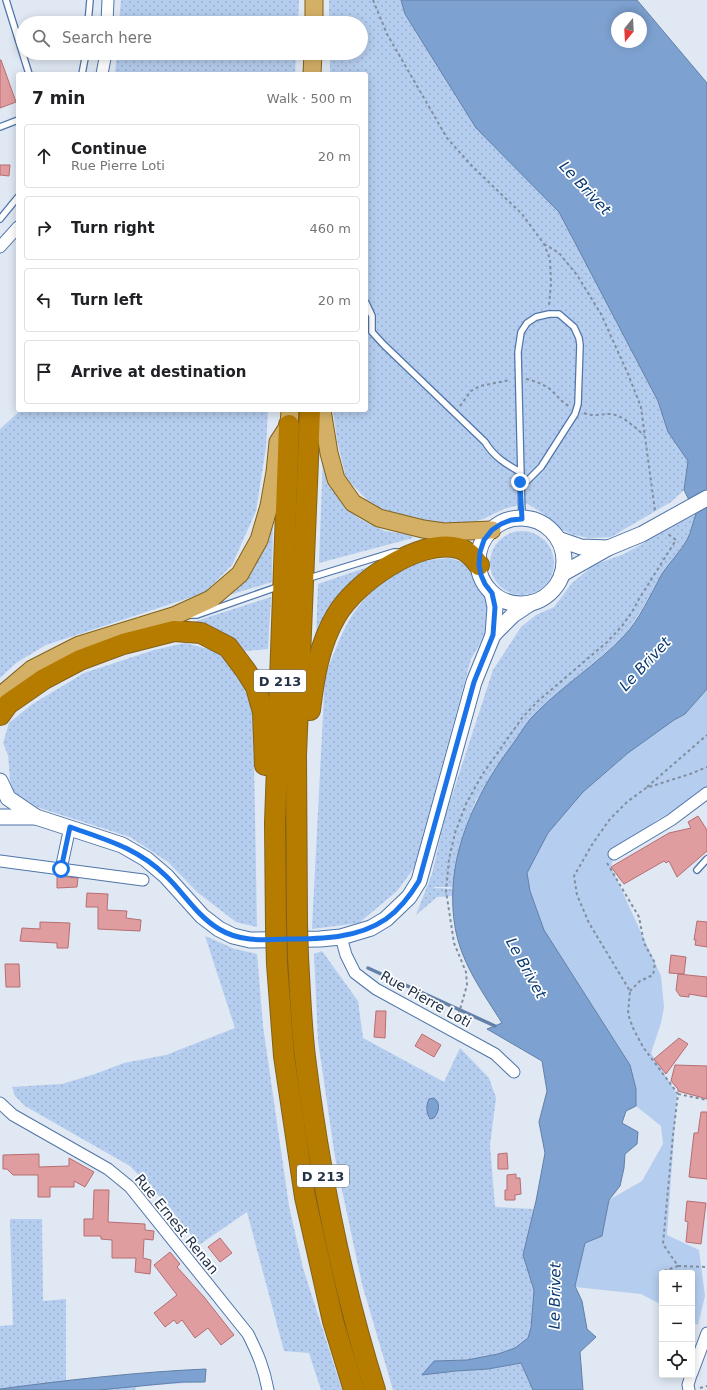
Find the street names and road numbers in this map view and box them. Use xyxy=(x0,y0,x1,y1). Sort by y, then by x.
road number: D 213 xyxy=(254,670,306,692)
street label: Rue Pierre Loti xyxy=(378,967,474,1031)
road number: D 213 xyxy=(297,1165,349,1187)
street label: Rue Ernest Renan xyxy=(132,1171,222,1277)

